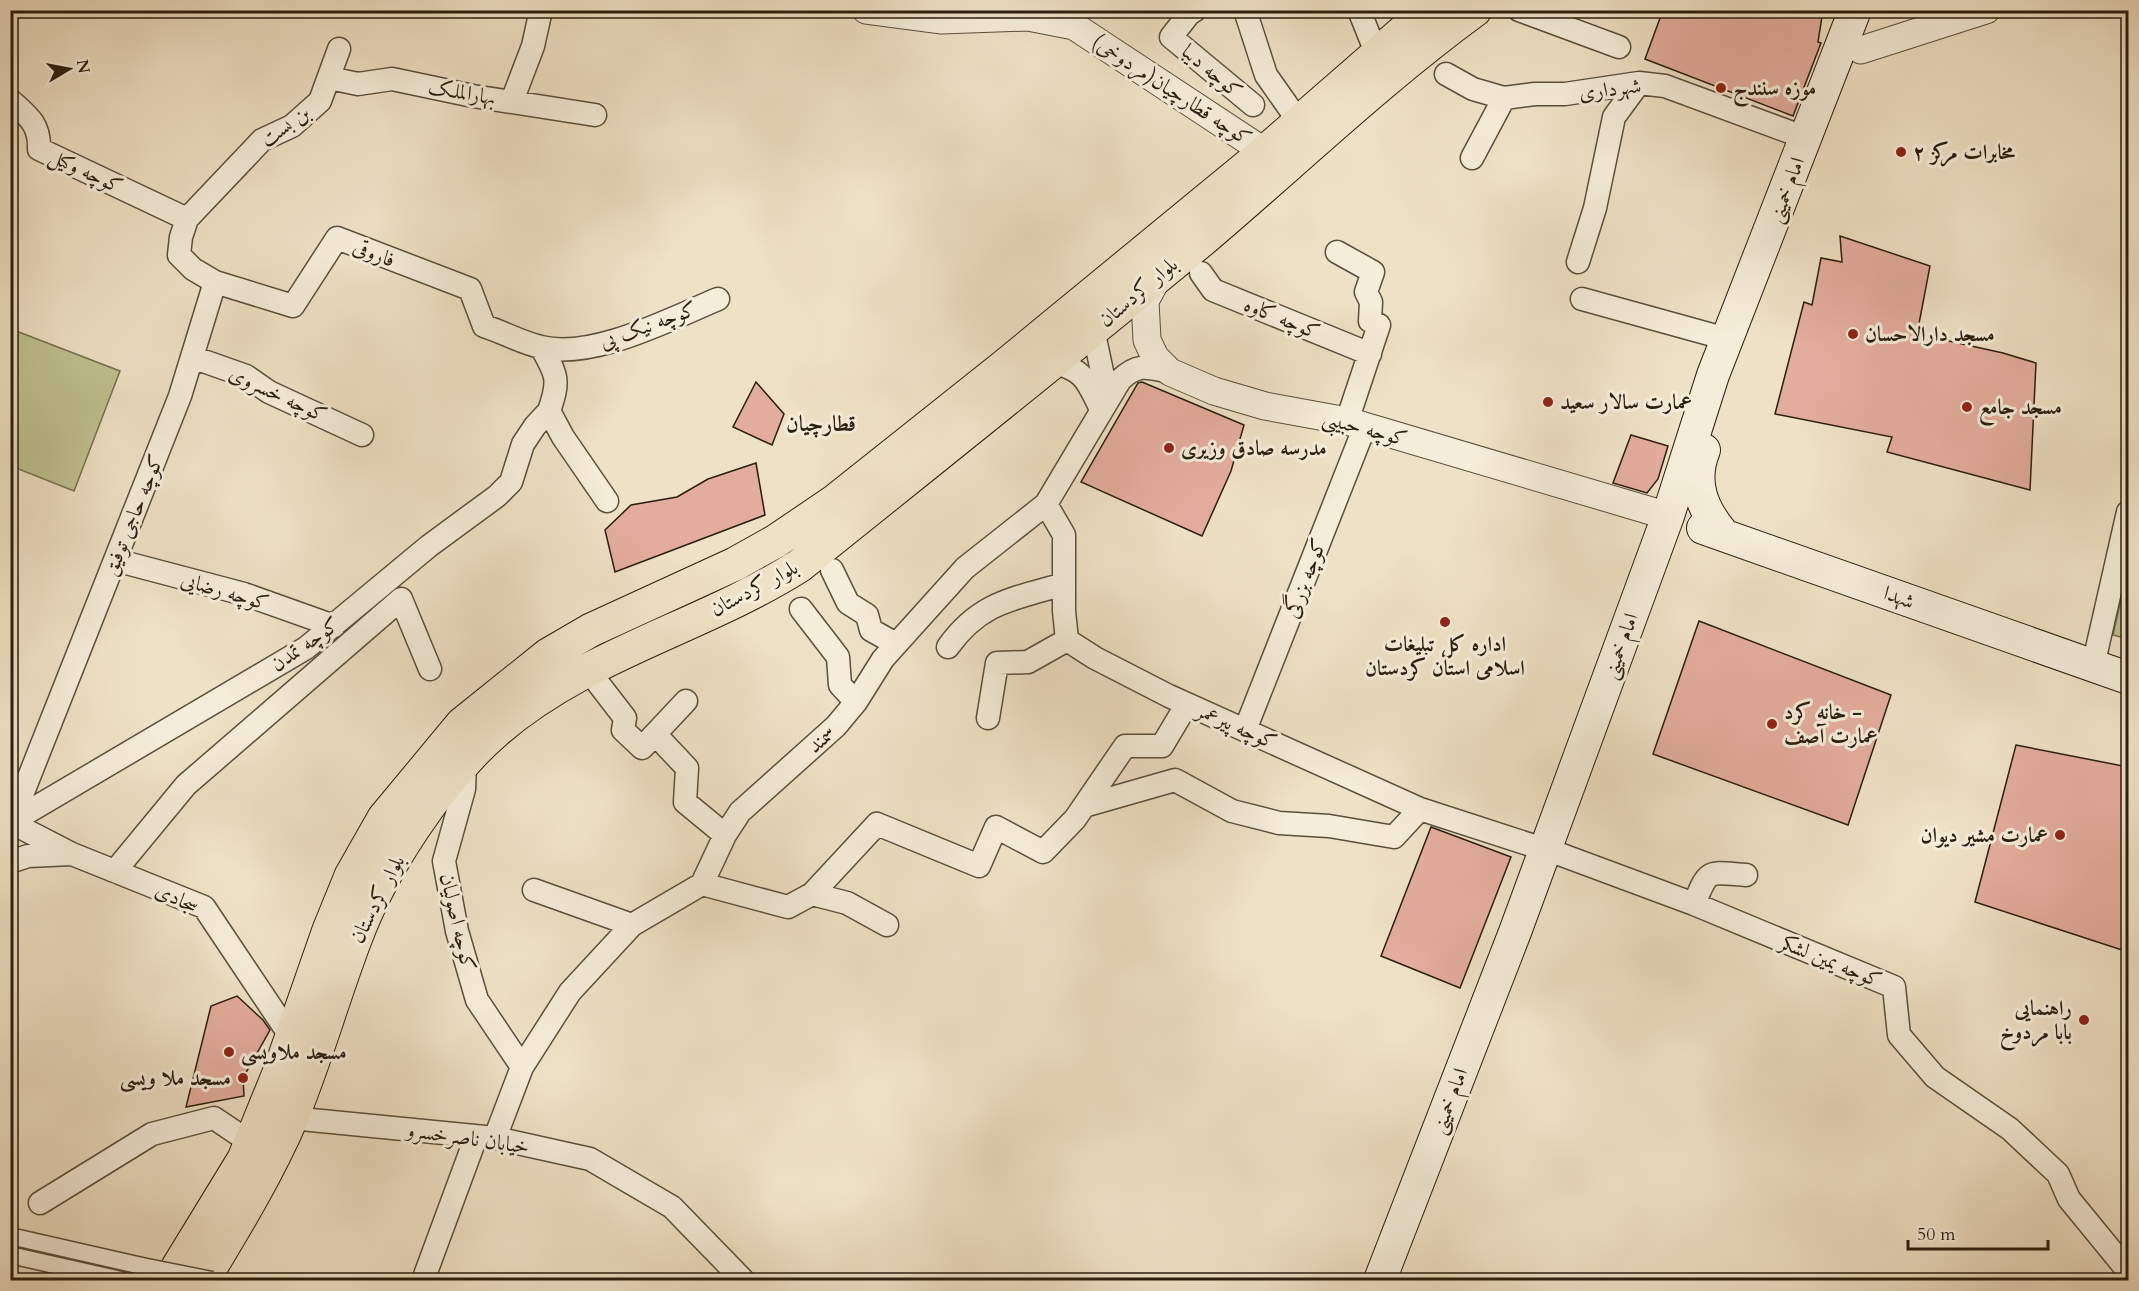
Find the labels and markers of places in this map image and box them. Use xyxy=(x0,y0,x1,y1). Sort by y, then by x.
place label: موزه سنندج xyxy=(1733,74,1816,107)
marker: موزه سنندج xyxy=(1714,81,1728,95)
place label: مخابرات مرکز ۲ xyxy=(1913,138,2016,167)
marker: مخابرات مرکز ۲ xyxy=(1894,145,1908,159)
place label: مسجد دارالاحسان xyxy=(1865,320,1995,349)
marker: مسجد دارالاحسان xyxy=(1846,327,1860,341)
place label: عمارت سالار سعید xyxy=(1560,388,1692,417)
place label: مسجد جامع xyxy=(1979,393,2062,426)
marker: عمارت سالار سعید xyxy=(1541,395,1555,409)
marker: مسجد جامع xyxy=(1960,400,1974,414)
place label: مدرسه صادق وزیری xyxy=(1181,434,1327,463)
marker: مدرسه صادق وزیری xyxy=(1162,441,1176,455)
marker: اداره کل تبلیغات اسلامی استان کردستان xyxy=(1438,615,1452,629)
place label: اداره کل تبلیغات اسلامی استان کردستان xyxy=(1365,630,1525,683)
place label: خانه کرد - عمارت آصف xyxy=(1784,698,1877,751)
marker: خانه کرد - عمارت آصف xyxy=(1765,717,1779,731)
place label: عمارت مشیر دیوان xyxy=(1920,821,2048,850)
marker: عمارت مشیر دیوان xyxy=(2053,828,2067,842)
place label: راهنمایی بابا مردوخ xyxy=(2000,994,2072,1051)
marker: راهنمایی بابا مردوخ xyxy=(2077,1013,2091,1027)
place label: مسجد ملاویسی xyxy=(241,1038,347,1067)
marker: مسجد ملاویسی xyxy=(222,1045,236,1059)
place label: مسجد ملا ویسی xyxy=(120,1064,231,1093)
marker: مسجد ملا ویسی xyxy=(236,1071,250,1085)

